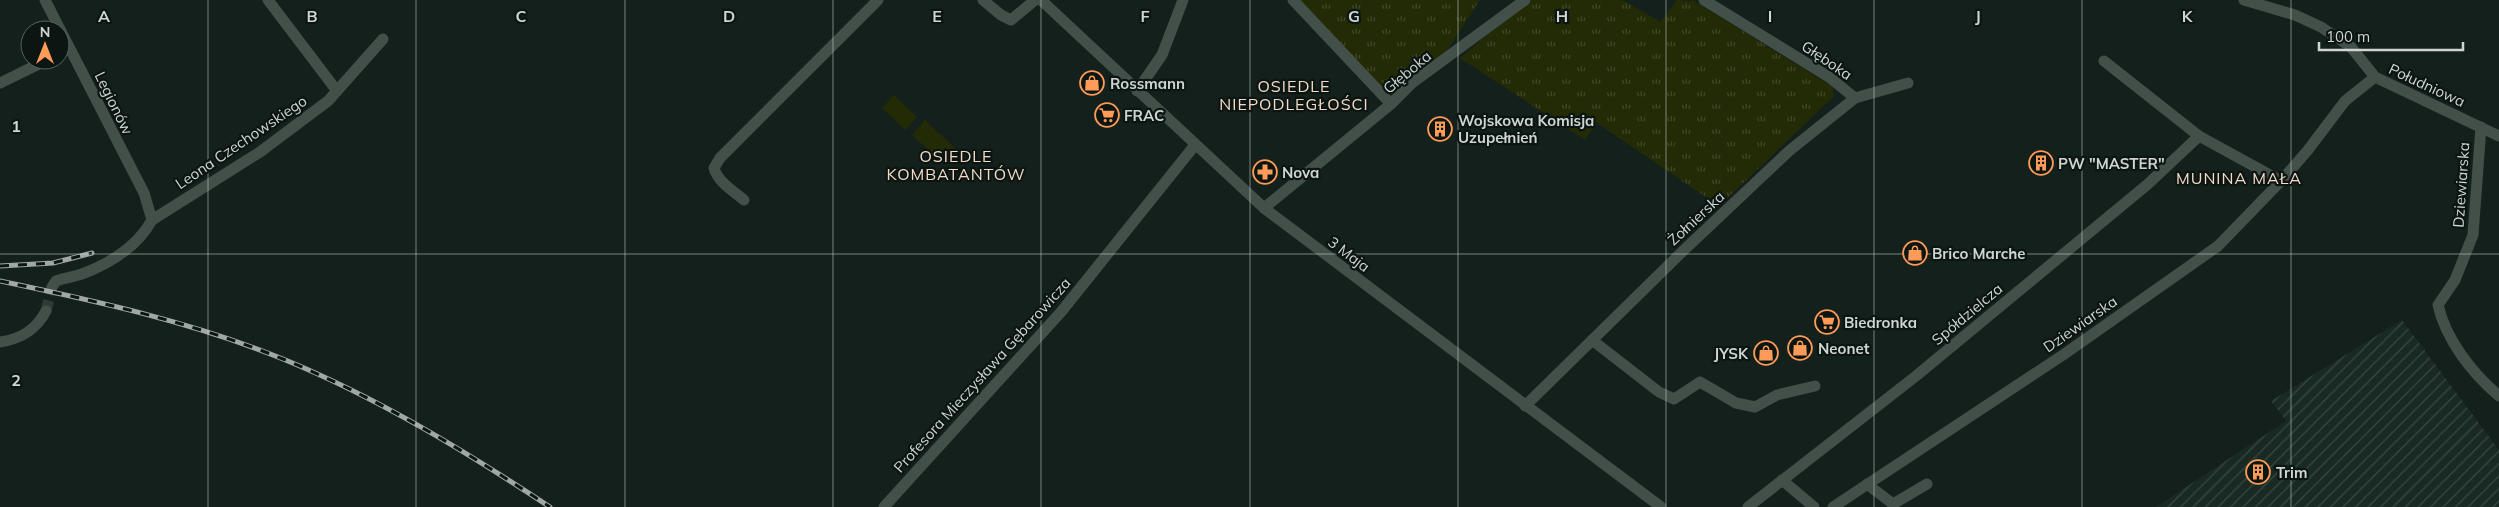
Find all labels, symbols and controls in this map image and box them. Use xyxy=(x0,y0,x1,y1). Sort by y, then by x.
text: A xyxy=(98,6,110,26)
text: B xyxy=(306,6,318,26)
text: C xyxy=(516,6,527,26)
text: D xyxy=(723,6,735,26)
text: E xyxy=(932,6,942,26)
text: F xyxy=(1140,6,1150,26)
text: G xyxy=(1348,6,1360,26)
text: H xyxy=(1556,6,1568,26)
text: I xyxy=(1768,6,1772,26)
text: J xyxy=(1975,6,1981,26)
text: K xyxy=(2182,6,2194,26)
north arrow xyxy=(20,20,70,70)
scale bar xyxy=(2319,20,2463,52)
text: N xyxy=(40,23,50,41)
text: 100 m xyxy=(2326,27,2370,46)
street label: Głęboka xyxy=(1798,36,1856,84)
street label: Głęboka xyxy=(1379,46,1435,98)
street label: Południowa xyxy=(2386,59,2468,111)
street label: Legionów xyxy=(91,68,137,138)
shop icon: Rossmann xyxy=(1079,70,1105,96)
place label: Rossmann xyxy=(1110,74,1185,93)
district label: OSIEDLE NIEPODLEGŁOŚCI xyxy=(1219,76,1369,114)
street label: Leona Czechowskiego xyxy=(172,91,310,193)
supermarket icon: FRAC xyxy=(1094,102,1120,128)
place label: FRAC xyxy=(1124,106,1164,125)
place label: Wojskowa Komisja Uzupełnień xyxy=(1458,111,1594,147)
text: 1 xyxy=(11,116,21,136)
building icon: Wojskowa Komisja Uzupełnień xyxy=(1427,116,1453,142)
street label: Dziewiarska xyxy=(2449,142,2473,228)
district label: OSIEDLE KOMBATANTÓW xyxy=(886,146,1026,184)
building icon: PW "MASTER" xyxy=(2028,150,2054,176)
place label: PW "MASTER" xyxy=(2058,154,2165,173)
pharmacy icon: Nova xyxy=(1252,159,1278,185)
place label: Nova xyxy=(1282,163,1319,182)
district label: MUNINA MAŁA xyxy=(2176,168,2302,188)
street label: Żołnierska xyxy=(1664,187,1728,249)
street label: 3 Maja xyxy=(1324,232,1374,276)
shop icon: Brico Marche xyxy=(1902,240,1928,266)
place label: Brico Marche xyxy=(1932,244,2026,263)
street label: Profesora Mieczysława Gębarowicza xyxy=(889,274,1075,476)
street label: Spółdzielcza xyxy=(1928,279,2006,349)
street label: Dziewiarska xyxy=(2039,292,2121,356)
supermarket icon: Biedronka xyxy=(1814,309,1840,335)
place label: Biedronka xyxy=(1844,313,1917,332)
shop icon: Neonet xyxy=(1787,335,1813,361)
place label: Neonet xyxy=(1818,339,1870,358)
shop icon: JYSK xyxy=(1753,340,1779,366)
place label: JYSK xyxy=(1714,344,1749,363)
text: 2 xyxy=(11,370,21,390)
building icon: Trim xyxy=(2245,459,2271,485)
place label: Trim xyxy=(2276,463,2307,482)

